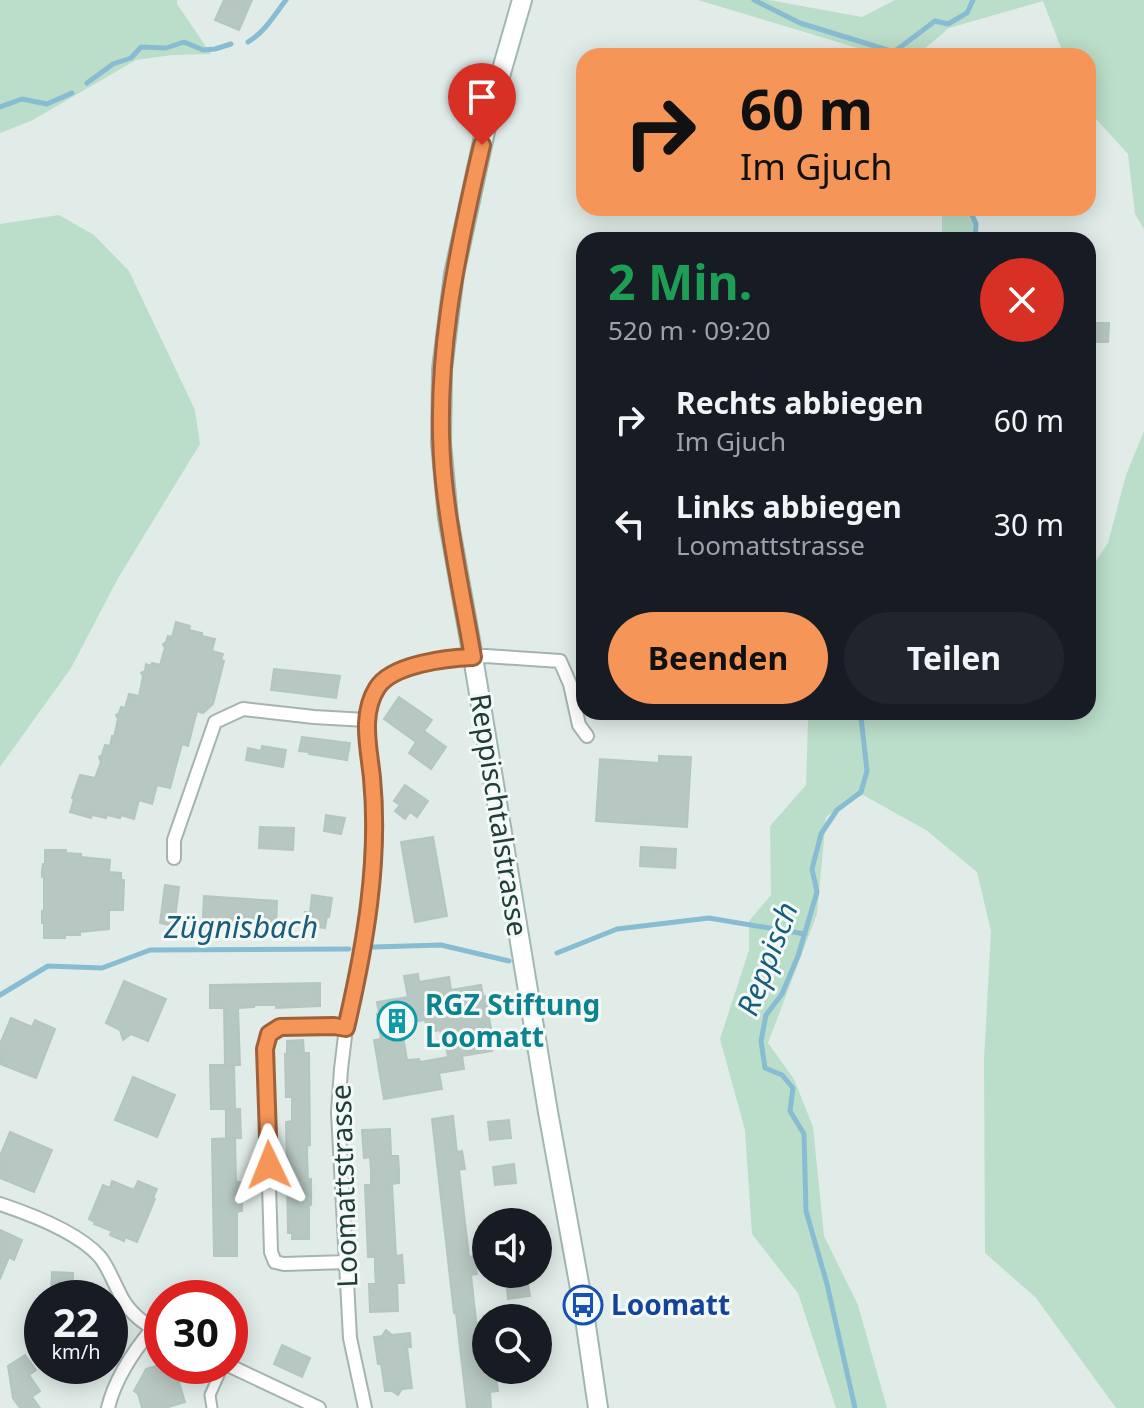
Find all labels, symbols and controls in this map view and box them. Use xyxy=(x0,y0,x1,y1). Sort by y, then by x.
pin xyxy=(448,63,516,145)
text: 60 m xyxy=(740,70,873,146)
icon: arrive xyxy=(460,75,504,119)
icon: right xyxy=(608,80,712,184)
text: Im Gjuch xyxy=(740,142,893,191)
text: 2 Min. xyxy=(608,249,752,314)
button: close xyxy=(980,258,1064,342)
text: 520 m · 09:20 xyxy=(608,312,771,348)
text: Rechts abbiegen xyxy=(676,382,924,423)
icon: right xyxy=(608,398,652,442)
text: 60 m xyxy=(994,400,1064,441)
text: Im Gjuch xyxy=(676,423,786,459)
text: Links abbiegen xyxy=(676,486,902,527)
icon: left xyxy=(608,502,652,546)
text: 30 m xyxy=(994,504,1064,545)
text: Loomattstrasse xyxy=(676,527,865,563)
button: Beenden xyxy=(608,612,828,704)
button: Teilen xyxy=(844,612,1064,704)
street label: Reppischtalstrasse xyxy=(462,691,538,939)
water label: Reppisch xyxy=(726,896,807,1021)
water label: Zügnisbach xyxy=(163,906,318,947)
place label: RGZ Stiftung Loomatt xyxy=(425,985,600,1055)
building icon: RGZ Stiftung Loomatt xyxy=(376,1000,418,1042)
street label: Loomattstrasse xyxy=(320,1084,366,1288)
position arrow xyxy=(227,1123,311,1207)
map controls xyxy=(472,1208,552,1384)
button: sound xyxy=(472,1208,552,1288)
speed limit sign: 30 xyxy=(144,1280,248,1384)
bus stop icon: Loomatt xyxy=(562,1284,604,1326)
place label: Loomatt xyxy=(611,1285,730,1323)
text: 22 xyxy=(53,1294,99,1349)
button: search xyxy=(472,1304,552,1384)
text: km/h xyxy=(51,1338,101,1365)

